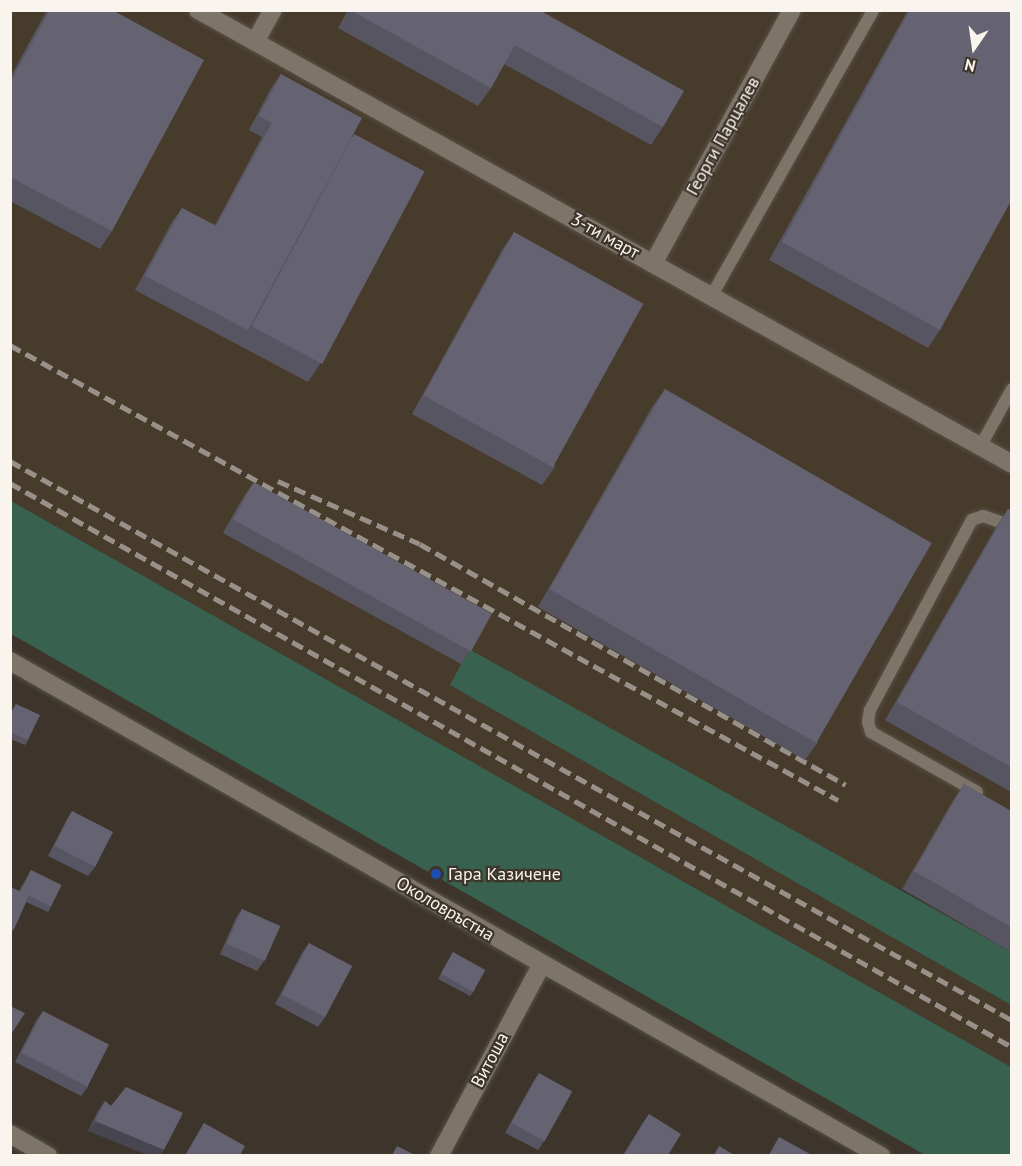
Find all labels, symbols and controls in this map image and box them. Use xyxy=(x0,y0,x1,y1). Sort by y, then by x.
north arrow xyxy=(944,18,1004,78)
text: N xyxy=(963,55,977,76)
street label: Георги Парцалев xyxy=(682,73,764,199)
street label: 3-ти март xyxy=(567,208,643,264)
place label: Гара Казичене xyxy=(448,863,561,885)
marker: Гара Казичене xyxy=(429,867,443,881)
street label: Околовръстна xyxy=(392,872,498,946)
street label: Витоша xyxy=(467,1029,513,1091)

